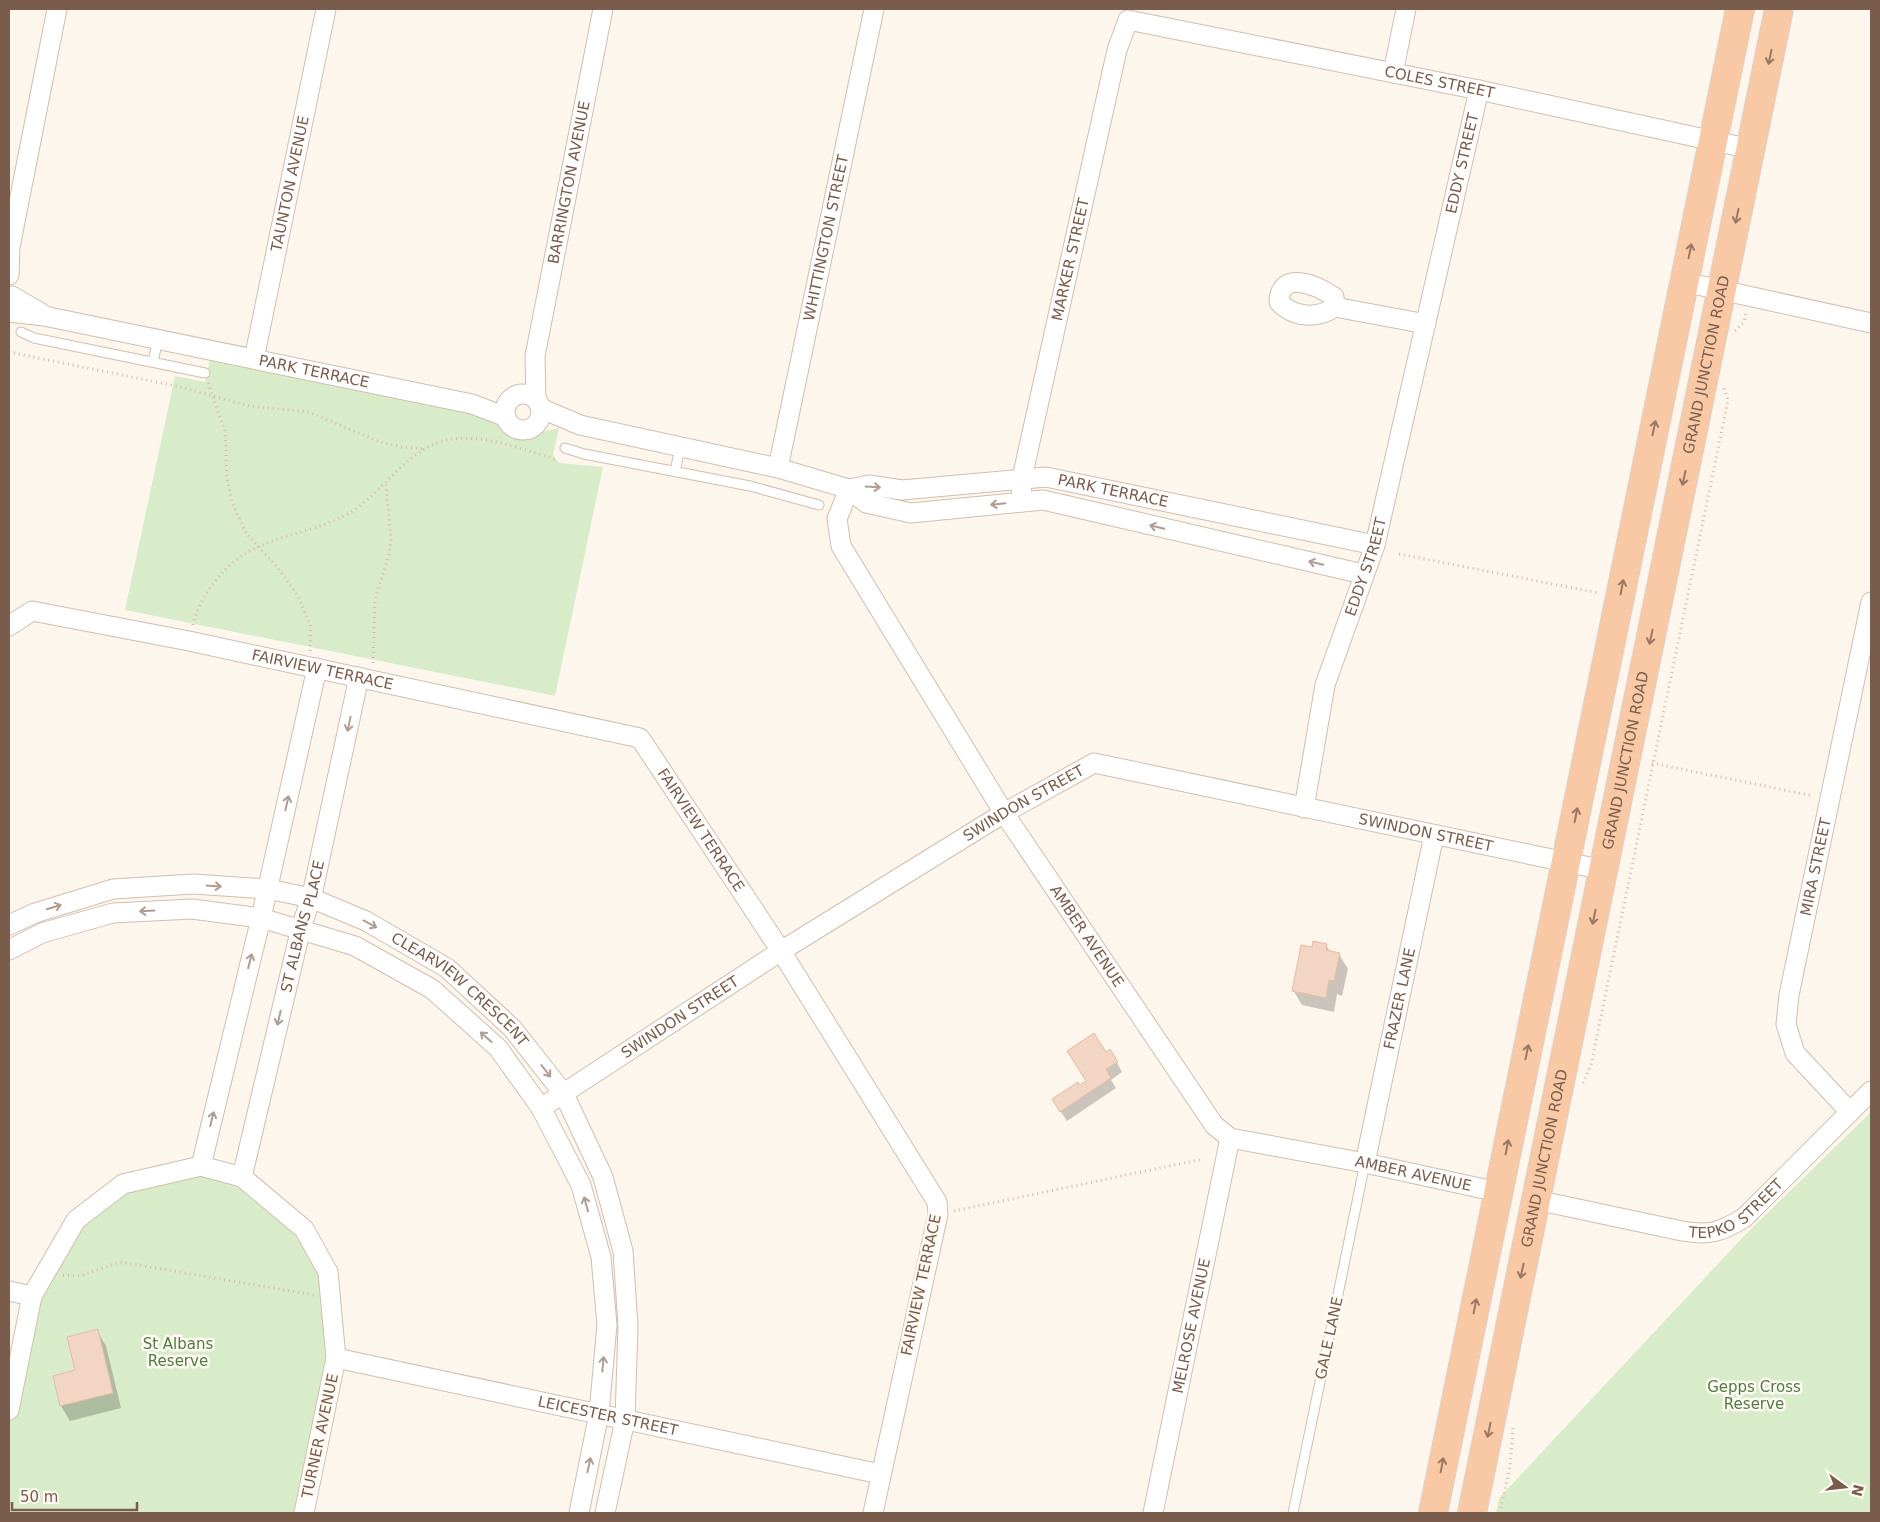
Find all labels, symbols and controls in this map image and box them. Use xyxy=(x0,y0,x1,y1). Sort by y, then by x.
one-way arrow xyxy=(1764,48,1774,64)
street label: COLES STREET xyxy=(1383,62,1497,102)
street label: BARRINGTON AVENUE xyxy=(544,99,594,265)
street label: EDDY STREET xyxy=(1442,110,1483,216)
street label: TAUNTON AVENUE xyxy=(267,114,313,254)
street label: WHITTINGTON STREET xyxy=(800,152,852,323)
street label: MARKER STREET xyxy=(1048,195,1093,323)
one-way arrow xyxy=(1732,207,1741,223)
one-way arrow xyxy=(1686,244,1695,260)
street label: GRAND JUNCTION ROAD xyxy=(1679,274,1733,455)
street label: PARK TERRACE xyxy=(257,351,371,392)
one-way arrow xyxy=(1650,420,1659,436)
one-way arrow xyxy=(1678,469,1688,485)
street label: PARK TERRACE xyxy=(1056,471,1170,511)
one-way arrow xyxy=(864,482,880,491)
one-way arrow xyxy=(990,499,1006,509)
street label: EDDY STREET xyxy=(1341,515,1390,619)
one-way arrow xyxy=(1150,521,1166,531)
one-way arrow xyxy=(1308,558,1324,567)
one-way arrow xyxy=(1618,579,1627,595)
one-way arrow xyxy=(1646,629,1655,645)
street label: FAIRVIEW TERRACE xyxy=(250,646,395,694)
street label: GRAND JUNCTION ROAD xyxy=(1599,670,1653,851)
one-way arrow xyxy=(343,716,353,732)
street label: SWINDON STREET xyxy=(960,761,1088,845)
street label: FAIRVIEW TERRACE xyxy=(654,765,748,895)
one-way arrow xyxy=(283,795,292,811)
one-way arrow xyxy=(1572,807,1582,823)
street label: SWINDON STREET xyxy=(1357,810,1495,856)
street label: MIRA STREET xyxy=(1797,816,1835,917)
street label: ST ALBANS PLACE xyxy=(277,859,328,994)
one-way arrow xyxy=(205,881,221,890)
street label: AMBER AVENUE xyxy=(1046,882,1128,991)
one-way arrow xyxy=(45,901,61,911)
one-way arrow xyxy=(139,907,155,916)
one-way arrow xyxy=(1589,909,1598,925)
one-way arrow xyxy=(362,919,377,929)
street label: CLEARVIEW CRESCENT xyxy=(388,929,533,1051)
street label: FRAZER LANE xyxy=(1380,946,1419,1051)
one-way arrow xyxy=(246,954,255,970)
street label: SWINDON STREET xyxy=(618,972,743,1062)
one-way arrow xyxy=(274,1010,283,1026)
one-way arrow xyxy=(479,1031,492,1042)
one-way arrow xyxy=(1522,1044,1532,1060)
one-way arrow xyxy=(541,1064,551,1078)
street label: GRAND JUNCTION ROAD xyxy=(1517,1068,1571,1249)
one-way arrow xyxy=(208,1111,217,1127)
one-way arrow xyxy=(1503,1139,1512,1155)
street label: AMBER AVENUE xyxy=(1353,1152,1473,1195)
street label: TEPKO STREET xyxy=(1687,1174,1788,1242)
one-way arrow xyxy=(581,1197,591,1213)
street label: FAIRVIEW TERRACE xyxy=(897,1213,945,1357)
street label: MELROSE AVENUE xyxy=(1169,1257,1214,1395)
one-way arrow xyxy=(1516,1263,1526,1279)
street label: GALE LANE xyxy=(1311,1295,1347,1381)
one-way arrow xyxy=(1470,1299,1480,1315)
park label: St Albans Reserve xyxy=(143,1335,213,1370)
one-way arrow xyxy=(599,1357,608,1373)
street label: TURNER AVENUE xyxy=(298,1372,342,1501)
park label: Gepps Cross Reserve xyxy=(1707,1378,1801,1413)
street label: LEICESTER STREET xyxy=(536,1392,680,1440)
one-way arrow xyxy=(1484,1422,1493,1438)
one-way arrow xyxy=(584,1458,594,1474)
one-way arrow xyxy=(1438,1458,1448,1474)
north arrow xyxy=(1820,1462,1870,1512)
scale bar xyxy=(12,1480,138,1512)
text: N xyxy=(1848,1483,1867,1498)
text: 50 m xyxy=(20,1488,58,1506)

